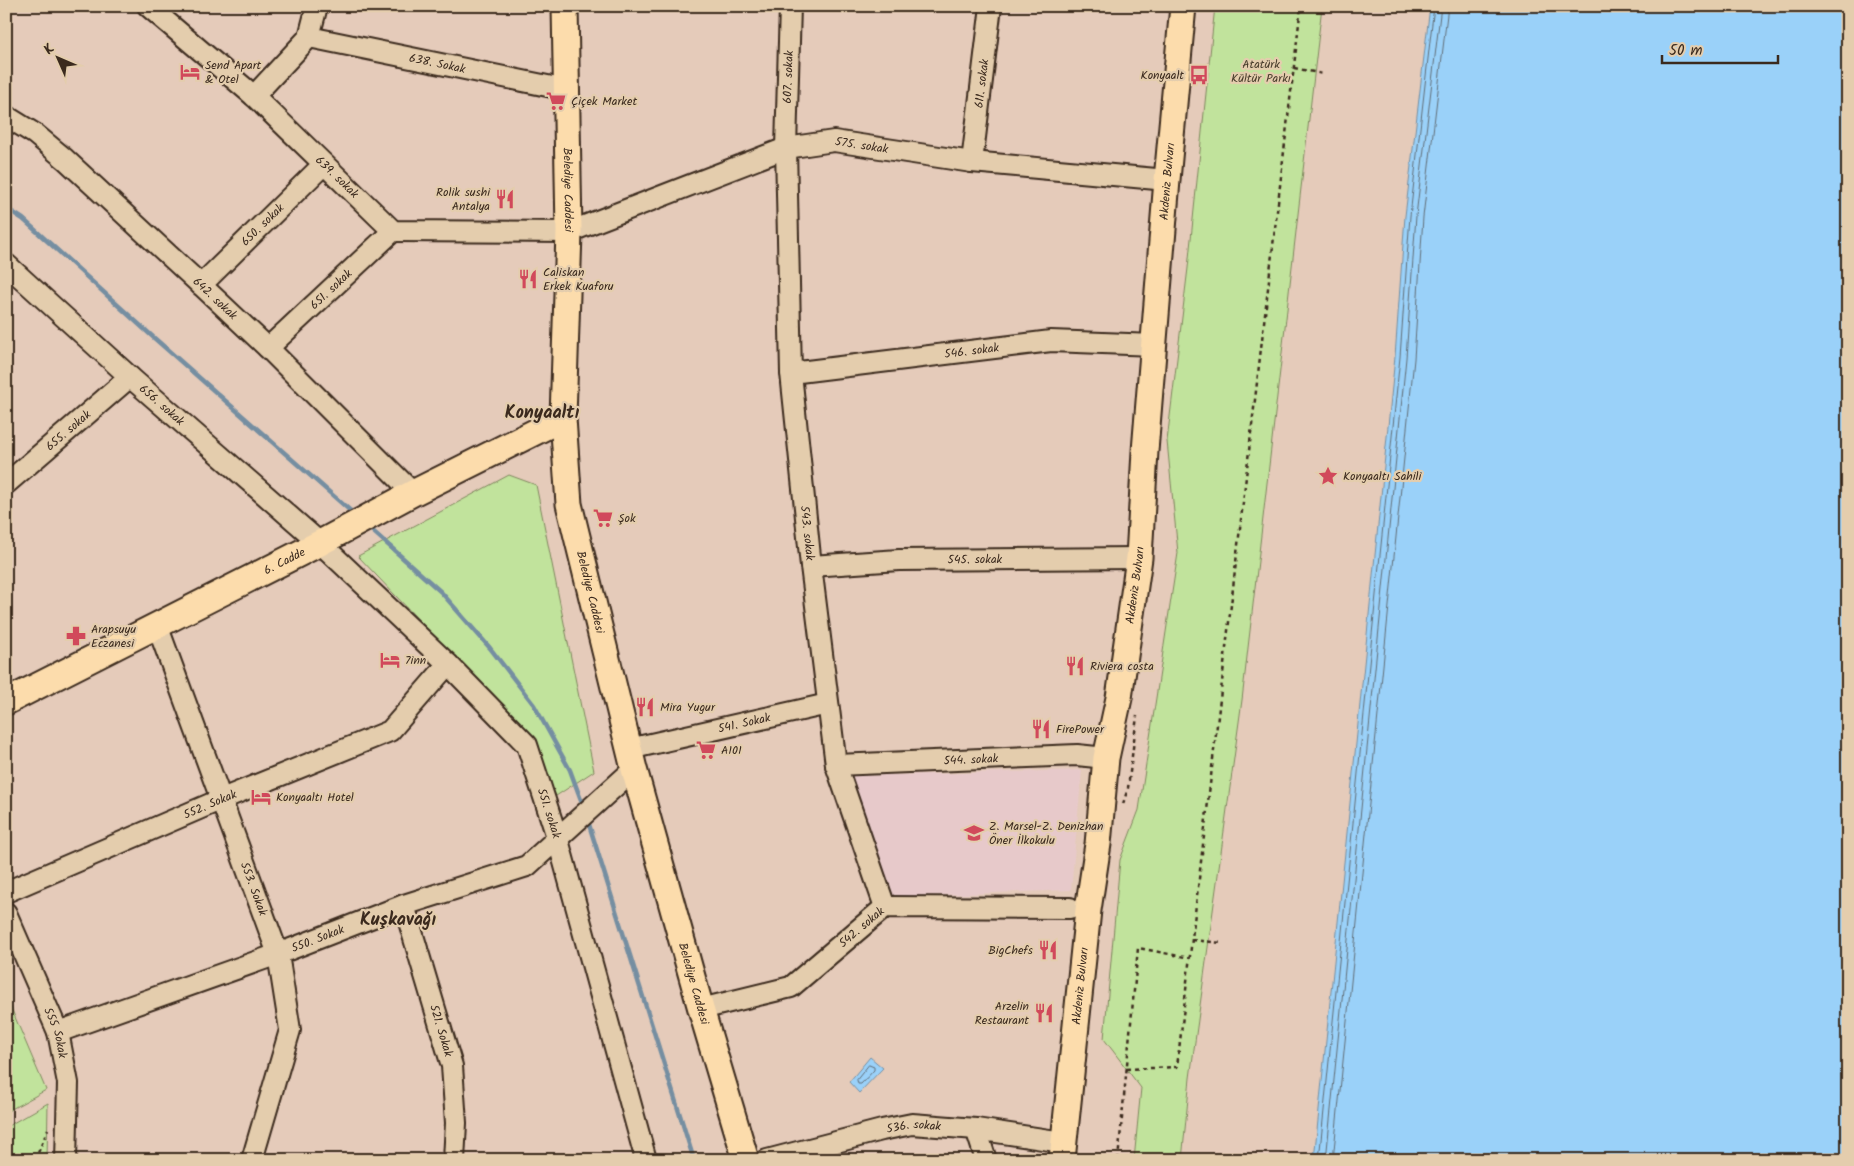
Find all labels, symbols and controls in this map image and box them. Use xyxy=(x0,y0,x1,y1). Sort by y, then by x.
north arrow xyxy=(32,32,82,82)
scale bar xyxy=(1662,32,1778,64)
text: K xyxy=(39,38,61,60)
text: 50 m xyxy=(1669,39,1703,63)
street label: 638. Sokak xyxy=(407,49,467,79)
street label: 607. sokak xyxy=(778,50,799,104)
park label: Atatürk Kültür Parkı xyxy=(1231,55,1291,88)
place label: Send Apart & Otel xyxy=(205,56,262,89)
street label: 611. sokak xyxy=(970,58,995,109)
hotel icon: Send Apart & Otel xyxy=(179,61,201,83)
bus stop icon: Konyaalt xyxy=(1188,64,1210,86)
place label: Konyaalt xyxy=(1141,66,1184,85)
supermarket icon: Çiçek Market xyxy=(545,90,567,112)
place label: Çiçek Market xyxy=(571,92,637,111)
street label: 575. sokak xyxy=(834,132,890,159)
street label: Akdeniz Bulvarı xyxy=(1155,142,1180,221)
street label: Belediye Caddesi xyxy=(558,148,578,233)
street label: 639. sokak xyxy=(311,151,363,203)
place label: Rolik sushi Antalya xyxy=(436,183,491,216)
restaurant icon: Rolik sushi Antalya xyxy=(494,188,516,210)
street label: 650. sokak xyxy=(237,199,289,251)
place label: Caliskan Erkek Kuaforu xyxy=(543,263,614,296)
street label: 651. sokak xyxy=(306,265,357,314)
restaurant icon: Caliskan Erkek Kuaforu xyxy=(517,268,539,290)
street label: 642. sokak xyxy=(188,273,242,325)
street label: 546. sokak xyxy=(943,338,1000,364)
street label: 656. sokak xyxy=(135,380,189,431)
district label: Konyaaltı xyxy=(505,399,579,428)
street label: 655. sokak xyxy=(41,405,96,456)
place icon: Konyaaltı Sahili xyxy=(1317,465,1339,487)
place label: Konyaaltı Sahili xyxy=(1343,467,1423,486)
street label: 543. sokak xyxy=(795,505,819,562)
supermarket icon: Şok xyxy=(592,507,614,529)
place label: Şok xyxy=(618,509,636,528)
street label: 6. Cadde xyxy=(260,543,309,580)
street label: Akdeniz Bulvarı xyxy=(1121,546,1150,625)
street label: Belediye Caddesi xyxy=(571,549,610,637)
street label: 545. sokak xyxy=(947,550,1003,570)
place label: Arapsuyu Eczanesi xyxy=(91,620,136,653)
pharmacy icon: Arapsuyu Eczanesi xyxy=(65,625,87,647)
hotel icon: 7inn xyxy=(379,649,401,671)
place label: 7inn xyxy=(405,651,426,670)
restaurant icon: Riviera costa xyxy=(1064,655,1086,677)
place label: Riviera costa xyxy=(1090,657,1154,676)
restaurant icon: Mira Yugur xyxy=(634,696,656,718)
place label: Mira Yugur xyxy=(660,698,716,717)
street label: 541. Sokak xyxy=(716,708,773,739)
restaurant icon: FirePower xyxy=(1030,718,1052,740)
place label: FirePower xyxy=(1056,720,1105,739)
supermarket icon: A101 xyxy=(695,739,717,761)
place label: A101 xyxy=(721,741,742,760)
street label: 544. sokak xyxy=(943,749,999,771)
street label: 552. Sokak xyxy=(180,785,240,825)
hotel icon: Konyaaltı Hotel xyxy=(250,786,272,808)
street label: 551. sokak xyxy=(532,786,566,841)
place label: Konyaaltı Hotel xyxy=(276,788,354,807)
place label: Z. Marsel-Z. Denizhan Öner İlkokulu xyxy=(989,817,1103,850)
school or university icon: Z. Marsel-Z. Denizhan Öner İlkokulu xyxy=(963,822,985,844)
street label: 553. Sokak xyxy=(235,859,272,919)
street label: 542. sokak xyxy=(834,902,889,953)
district label: Kuşkavağı xyxy=(360,906,436,935)
street label: 550. Sokak xyxy=(289,920,347,958)
restaurant icon: BigChefs xyxy=(1037,939,1059,961)
street label: Belediye Caddesi xyxy=(673,941,714,1028)
place label: BigChefs xyxy=(988,941,1033,960)
street label: Akdeniz Bulvarı xyxy=(1067,946,1094,1026)
place label: Arzelin Restaurant xyxy=(975,997,1029,1030)
street label: 521. Sokak xyxy=(424,1002,458,1059)
restaurant icon: Arzelin Restaurant xyxy=(1033,1002,1055,1024)
street label: 555 Sokak xyxy=(38,1004,72,1060)
street label: 536. sokak xyxy=(885,1115,942,1139)

